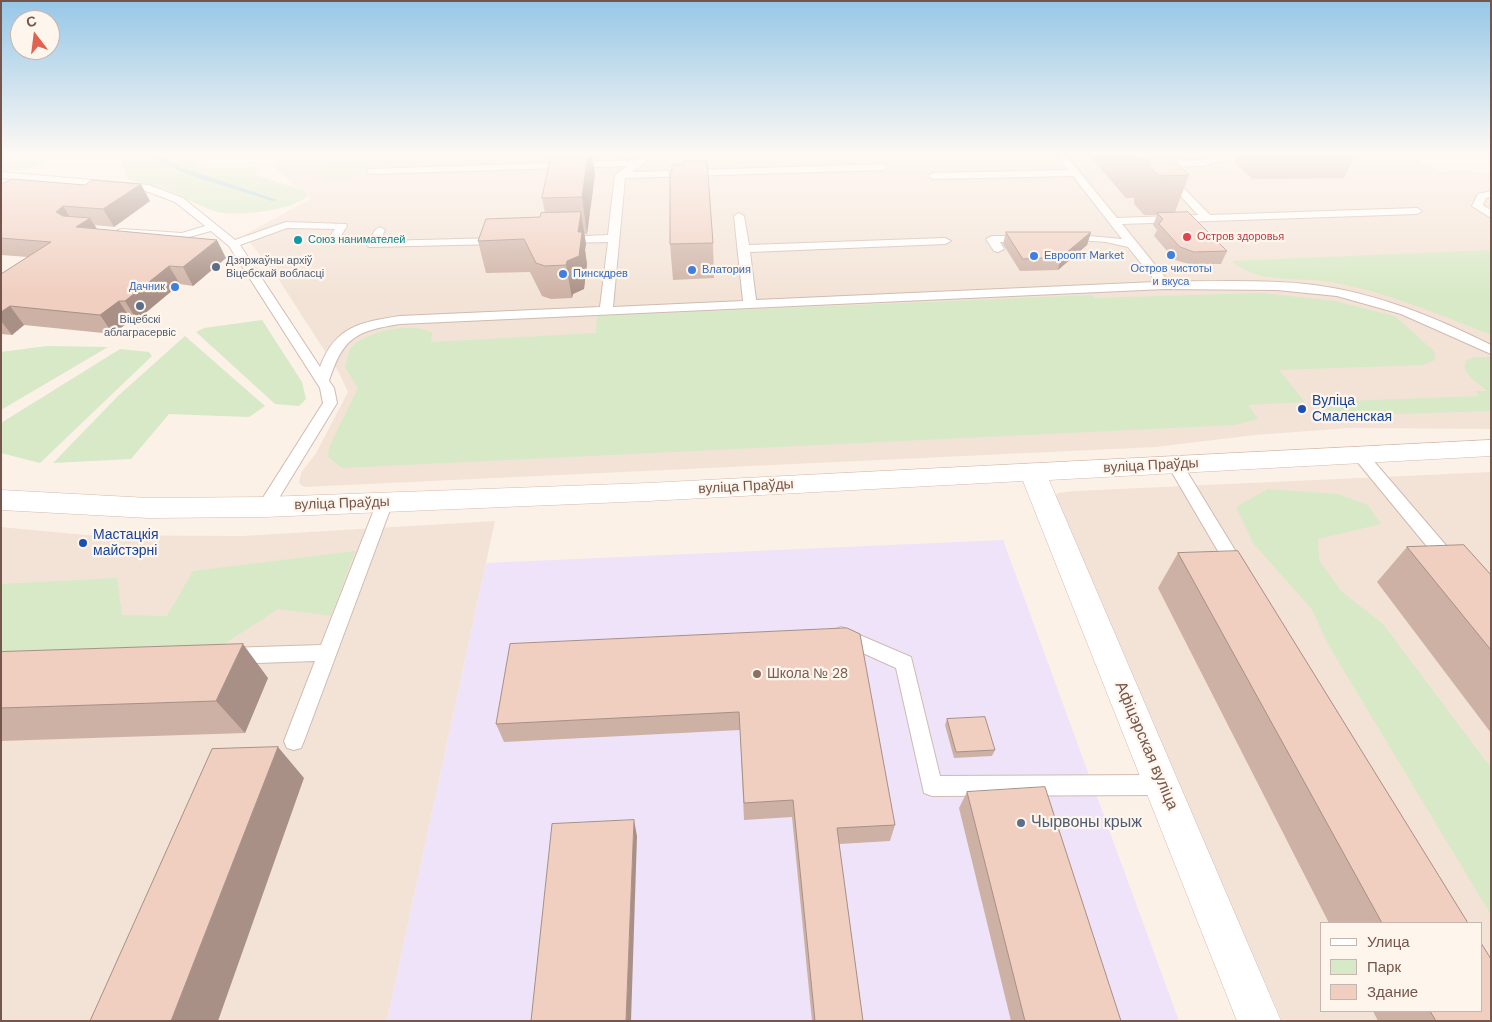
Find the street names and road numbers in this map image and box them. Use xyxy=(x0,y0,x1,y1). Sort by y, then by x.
street label: вуліца Праўды xyxy=(1103,455,1199,477)
street label: вуліца Праўды xyxy=(698,476,794,498)
street label: вуліца Праўды xyxy=(294,494,390,514)
street label: Афіцэрская вуліца xyxy=(1110,679,1182,813)

